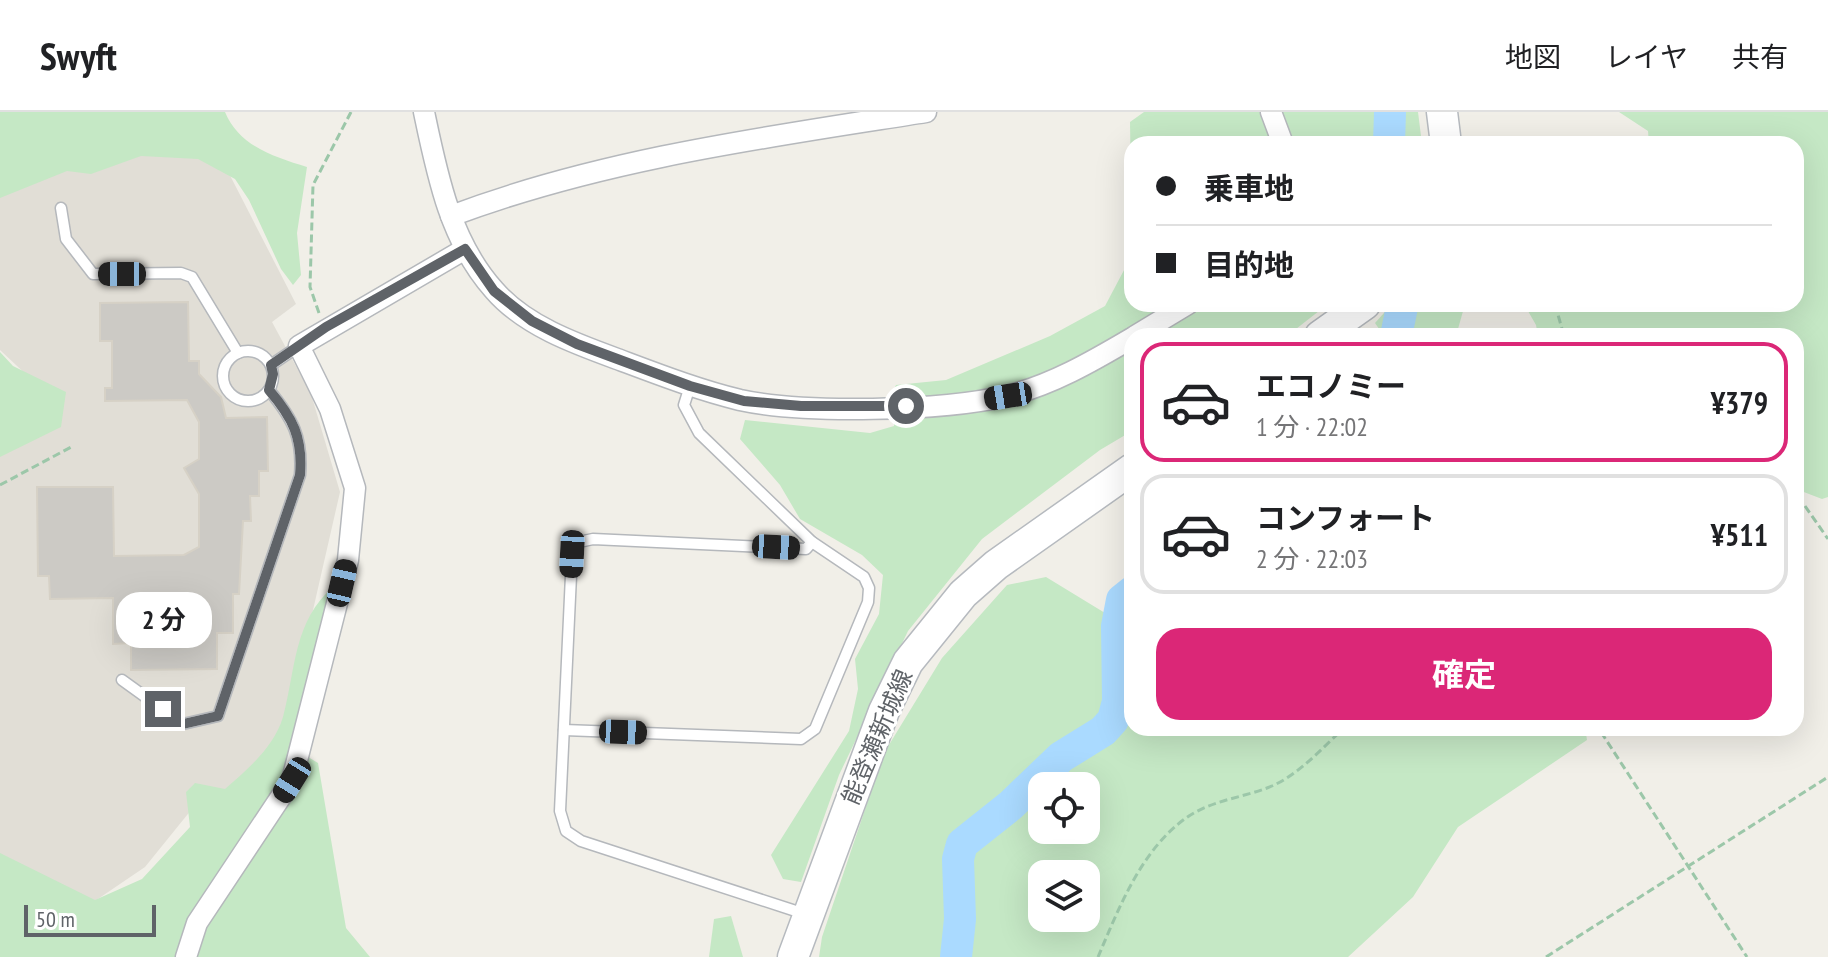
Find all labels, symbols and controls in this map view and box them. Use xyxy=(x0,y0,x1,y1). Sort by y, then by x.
text: Swyft xyxy=(40,31,117,80)
text: 地図 xyxy=(1505,38,1561,75)
text: レイヤ xyxy=(1605,38,1688,75)
text: 共有 xyxy=(1732,38,1788,75)
text: 乗車地 xyxy=(1204,168,1294,207)
text: 目的地 xyxy=(1204,245,1294,284)
car xyxy=(98,262,146,286)
icon: car xyxy=(1160,366,1232,438)
text: エコノミー xyxy=(1256,366,1406,405)
car xyxy=(982,380,1034,412)
text: ¥379 xyxy=(1711,383,1768,422)
route start xyxy=(888,388,924,424)
text: 1 分 · 22:02 xyxy=(1256,410,1368,443)
icon: car xyxy=(1160,498,1232,570)
text: コンフォート xyxy=(1256,498,1435,537)
text: ¥511 xyxy=(1711,515,1768,554)
car xyxy=(559,529,585,579)
car xyxy=(751,534,801,560)
text: 2 分 · 22:03 xyxy=(1256,542,1368,575)
car xyxy=(325,557,359,609)
callout: 2 分 xyxy=(115,593,211,649)
text: 2 分 xyxy=(142,603,186,636)
button: 確定 xyxy=(1156,628,1772,720)
street label: 能登瀬新城線 xyxy=(835,665,919,809)
route end xyxy=(145,691,181,727)
car xyxy=(599,719,647,745)
car xyxy=(269,753,315,807)
map controls xyxy=(1028,772,1100,932)
button: locate xyxy=(1028,772,1100,844)
button: layers xyxy=(1028,860,1100,932)
scale bar xyxy=(24,901,156,937)
text: 50 m xyxy=(36,905,75,933)

